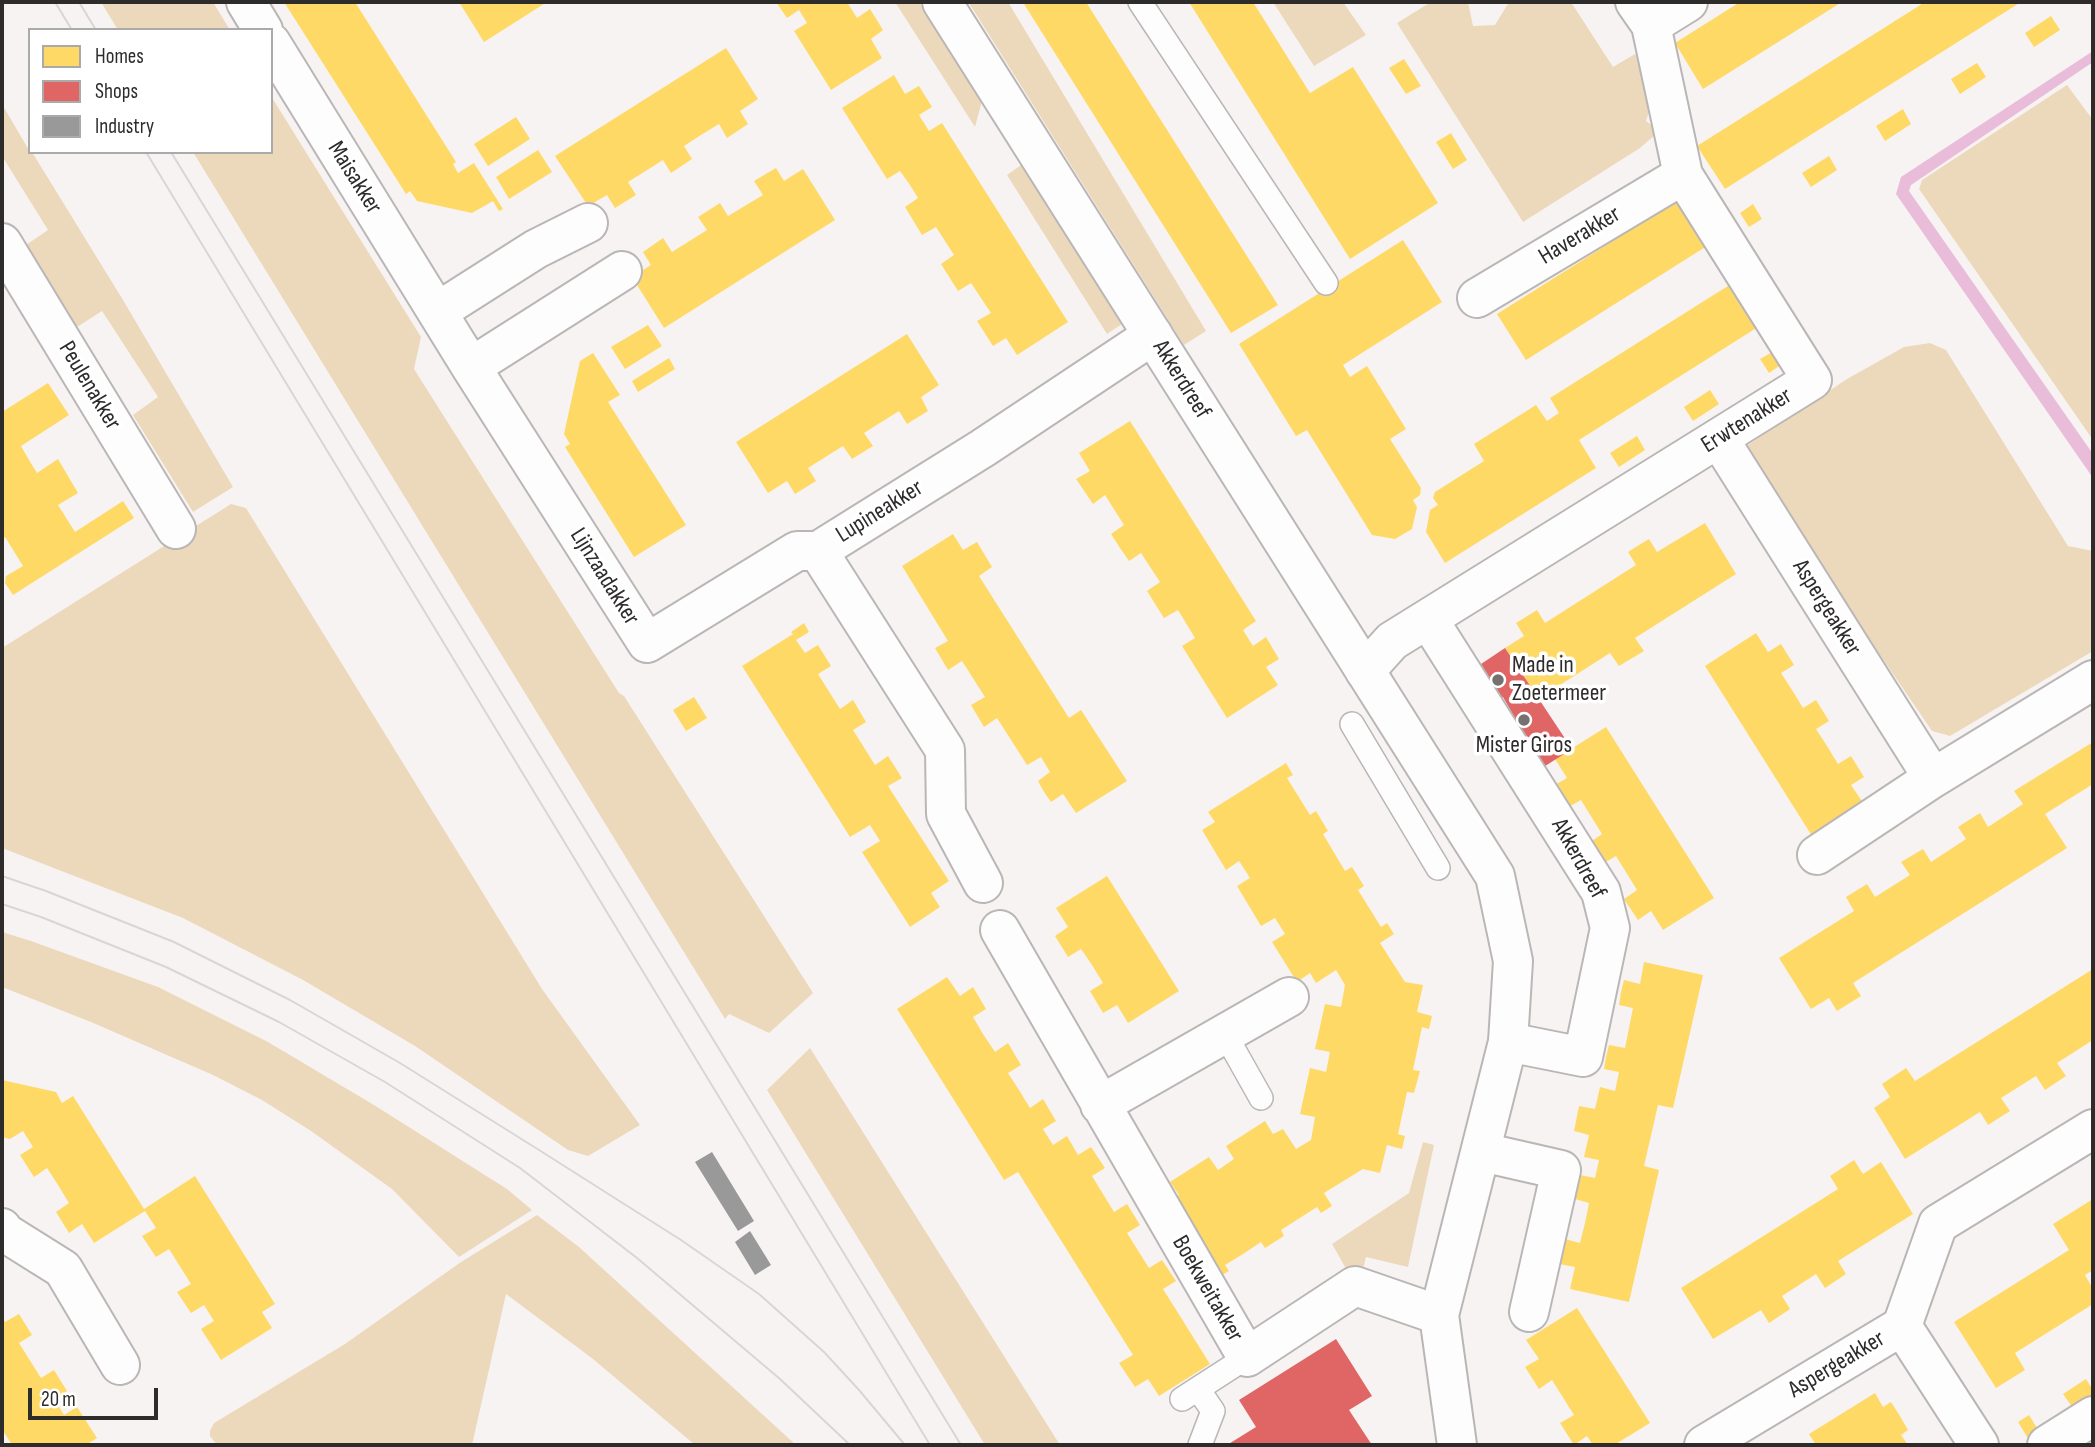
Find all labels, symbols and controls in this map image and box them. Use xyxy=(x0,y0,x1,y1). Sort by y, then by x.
legend xyxy=(28,28,273,154)
text: Homes xyxy=(95,44,144,69)
text: Shops xyxy=(95,79,138,104)
text: Industry xyxy=(95,114,154,139)
street label: Maisakker xyxy=(321,136,387,220)
street label: Haverakker xyxy=(1534,200,1626,272)
street label: Akkerdreef xyxy=(1146,335,1216,425)
street label: Peulenakker xyxy=(51,337,127,435)
street label: Erwtenakker xyxy=(1696,382,1798,460)
street label: Lupineakker xyxy=(831,474,929,550)
street label: Lijnzaadakker xyxy=(563,523,645,631)
street label: Aspergeakker xyxy=(1785,555,1867,661)
place label: Made in Zoetermeer xyxy=(1512,652,1606,708)
marker: Made in Zoetermeer xyxy=(1490,672,1506,688)
marker: Mister Giros xyxy=(1516,712,1532,728)
place label: Mister Giros xyxy=(1476,732,1572,760)
street label: Akkerdreef xyxy=(1544,814,1612,904)
street label: Boekweitakker xyxy=(1165,1231,1249,1347)
street label: Aspergeakker xyxy=(1783,1325,1891,1405)
scale bar xyxy=(32,1374,161,1418)
text: 20 m xyxy=(41,1387,76,1412)

